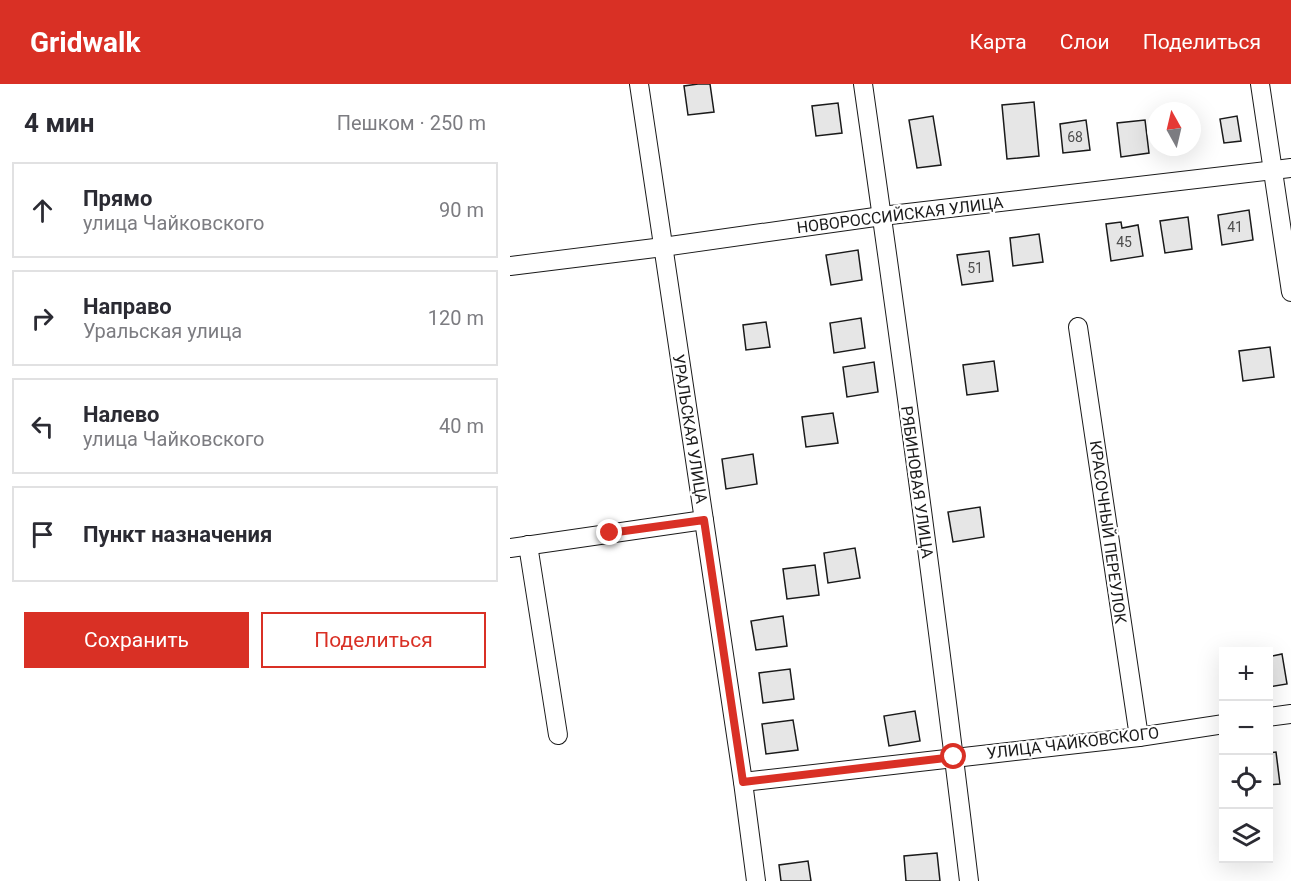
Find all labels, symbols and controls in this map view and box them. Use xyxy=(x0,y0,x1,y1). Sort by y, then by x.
text: Gridwalk xyxy=(30,26,140,59)
text: Карта xyxy=(970,30,1027,54)
text: Слои xyxy=(1060,30,1110,54)
text: Поделиться xyxy=(1143,30,1261,54)
north arrow xyxy=(1147,102,1201,156)
text: 4 мин xyxy=(24,108,95,138)
text: Пешком · 250 m xyxy=(337,111,486,135)
house number: 68 xyxy=(1067,129,1083,145)
text: Прямо xyxy=(83,186,152,211)
street label: НОВОРОССИЙСКАЯ УЛИЦА xyxy=(796,193,1005,237)
icon: ahead xyxy=(26,194,59,227)
text: 90 m xyxy=(439,198,484,222)
text: улица Чайковского xyxy=(83,211,265,235)
house number: 41 xyxy=(1227,219,1243,235)
house number: 45 xyxy=(1116,234,1132,250)
house number: 51 xyxy=(967,260,983,276)
text: Направо xyxy=(83,294,172,319)
icon: right xyxy=(26,302,59,335)
text: 120 m xyxy=(428,306,484,330)
text: Уральская улица xyxy=(83,319,242,343)
street label: УРАЛЬСКАЯ УЛИЦА xyxy=(669,353,711,506)
text: Налево xyxy=(83,402,160,427)
street label: РЯБИНОВАЯ УЛИЦА xyxy=(897,405,937,560)
icon: left xyxy=(26,410,59,443)
text: 40 m xyxy=(439,414,484,438)
text: улица Чайковского xyxy=(83,427,265,451)
street label: КРАСОЧНЫЙ ПЕРЕУЛОК xyxy=(1086,439,1130,625)
icon: arrive xyxy=(26,518,59,551)
route end xyxy=(596,519,622,545)
text: Пункт назначения xyxy=(83,522,272,547)
button: Сохранить xyxy=(24,612,249,668)
button: Поделиться xyxy=(261,612,486,668)
map controls xyxy=(1219,647,1273,863)
button: + xyxy=(1219,647,1273,701)
button: − xyxy=(1219,701,1273,755)
street label: УЛИЦА ЧАЙКОВСКОГО xyxy=(986,723,1160,763)
route start xyxy=(940,743,966,769)
button: locate xyxy=(1219,755,1273,809)
button: layers xyxy=(1219,809,1273,863)

